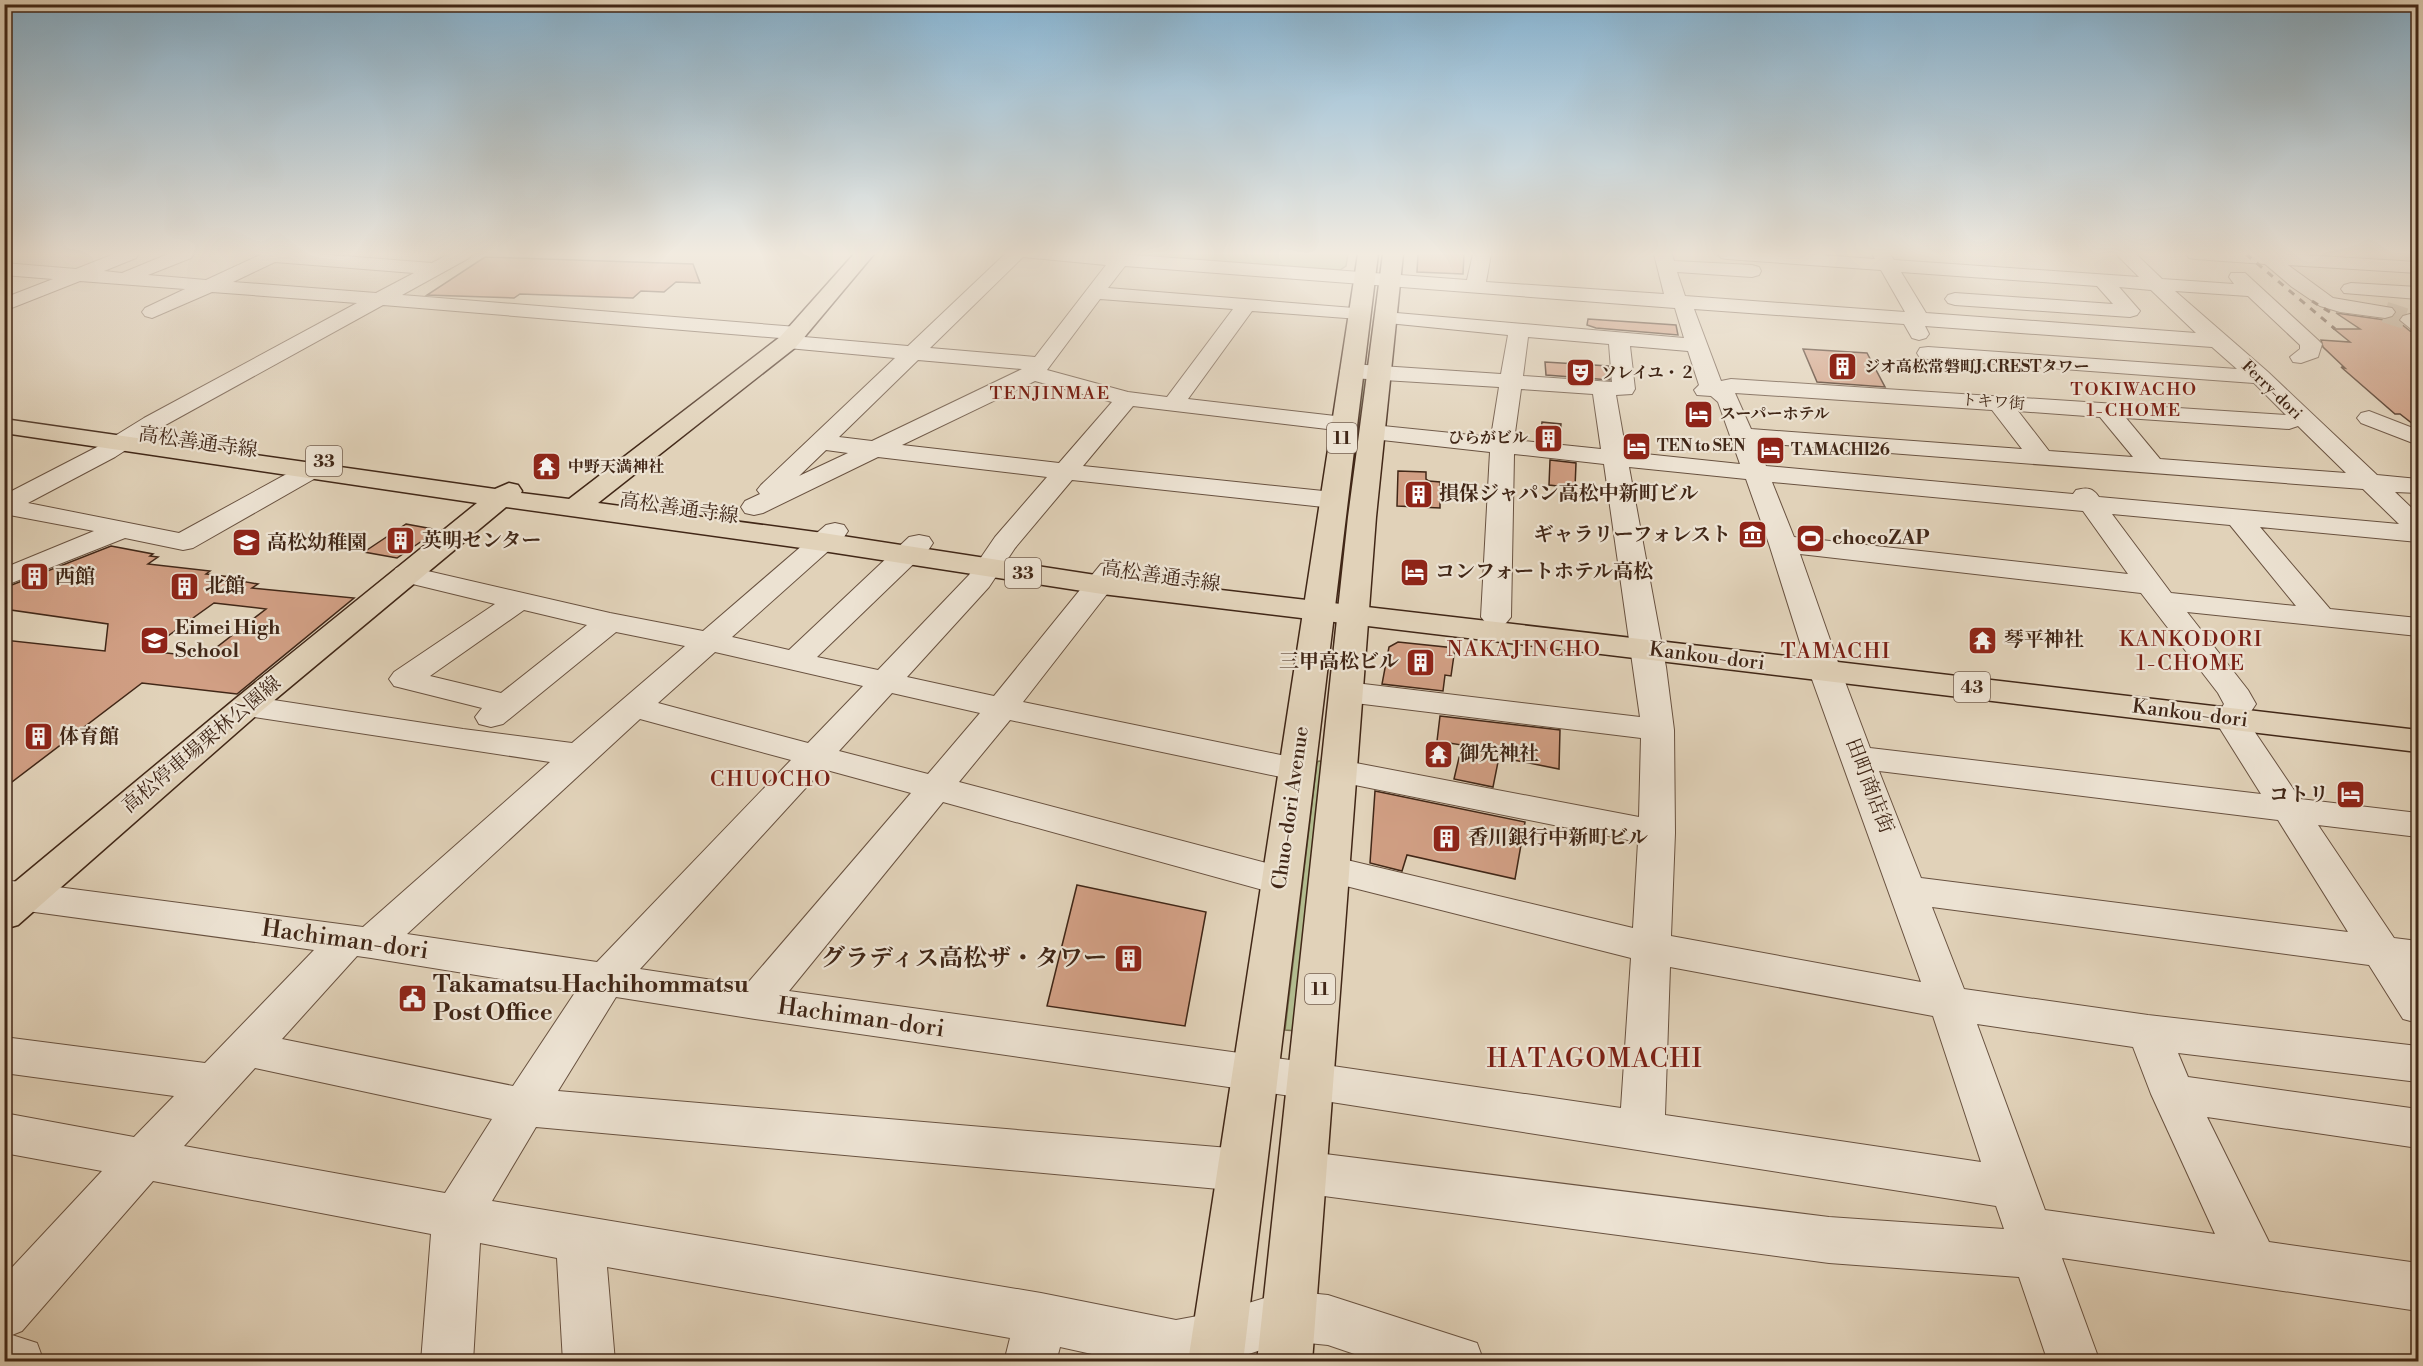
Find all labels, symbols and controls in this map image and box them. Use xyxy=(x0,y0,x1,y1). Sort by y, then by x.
building icon: ジオ高松常磐町J.CRESTタワー xyxy=(1827,351,1859,383)
street label: Ferry-dori xyxy=(2237,356,2307,424)
theatre icon: ソレイユ・２ xyxy=(1564,357,1596,389)
place label: ジオ高松常磐町J.CRESTタワー xyxy=(1864,357,2090,377)
place label: ソレイユ・２ xyxy=(1601,363,1696,383)
district label: TOKIWACHO 1-CHOME xyxy=(2070,378,2198,422)
district label: TENJINMAE xyxy=(989,382,1111,405)
street label: トキワ街 xyxy=(1960,390,2026,414)
hotel icon: スーパーホテル xyxy=(1683,398,1715,430)
place label: スーパーホテル xyxy=(1720,404,1830,424)
street label: 高松善通寺線 xyxy=(137,422,259,464)
building icon: ひらがビル xyxy=(1533,422,1565,454)
road number: 11 xyxy=(1327,423,1357,453)
place label: ひらがビル xyxy=(1448,428,1528,448)
hotel icon: TEN to SEN xyxy=(1620,430,1652,462)
hotel icon: TAMACHI26 xyxy=(1754,434,1786,466)
place label: TEN to SEN xyxy=(1657,436,1746,456)
place label: TAMACHI26 xyxy=(1791,440,1890,460)
road number: 33 xyxy=(306,446,342,476)
temple icon: 中野天満神社 xyxy=(531,451,563,483)
place label: 中野天満神社 xyxy=(568,457,664,477)
building icon: 損保ジャパン高松中新町ビル xyxy=(1402,478,1434,510)
place label: 損保ジャパン高松中新町ビル xyxy=(1439,482,1699,507)
street label: 高松善通寺線 xyxy=(618,488,740,530)
museum icon: ギャラリーフォレスト xyxy=(1736,519,1768,551)
sports icon: chocoZAP xyxy=(1795,522,1827,554)
place label: ギャラリーフォレスト xyxy=(1534,523,1731,548)
building icon: 英明センター xyxy=(385,525,417,557)
place label: chocoZAP xyxy=(1832,526,1929,551)
school or university icon: 高松幼稚園 xyxy=(230,527,262,559)
place label: 英明センター xyxy=(422,529,541,554)
place label: 高松幼稚園 xyxy=(267,531,367,556)
street label: 高松善通寺線 xyxy=(1100,556,1222,598)
hotel icon: コンフォートホテル高松 xyxy=(1398,556,1430,588)
road number: 33 xyxy=(1005,558,1041,588)
place label: コンフォートホテル高松 xyxy=(1435,560,1653,585)
building icon: 西館 xyxy=(18,561,50,593)
place label: 西館 xyxy=(55,565,95,590)
building icon: 北館 xyxy=(168,570,200,602)
place label: 北館 xyxy=(205,574,245,599)
place label: Eimei High School xyxy=(175,616,281,664)
school or university icon: Eimei High School xyxy=(138,624,170,656)
temple icon: 琴平神社 xyxy=(1967,624,1999,656)
district label: KANKODORI 1-CHOME xyxy=(2119,627,2263,677)
place label: 琴平神社 xyxy=(2004,628,2084,653)
district label: NAKAJINCHO xyxy=(1447,637,1601,663)
street label: Kankou-dori xyxy=(1648,637,1767,677)
district label: TAMACHI xyxy=(1781,639,1891,665)
building icon: 三甲高松ビル xyxy=(1404,646,1436,678)
place label: 三甲高松ビル xyxy=(1279,650,1399,675)
street label: 高松停車場栗林公園線 xyxy=(117,671,287,819)
road number: 43 xyxy=(1954,672,1990,702)
street label: Kankou-dori xyxy=(2131,694,2250,734)
building icon: 体育館 xyxy=(22,721,54,753)
place label: 体育館 xyxy=(59,725,119,750)
street label: Chuo-dori Avenue xyxy=(1267,725,1315,891)
street label: 田町商店街 xyxy=(1839,735,1899,837)
temple icon: 御先神社 xyxy=(1422,738,1454,770)
place label: 御先神社 xyxy=(1459,742,1539,767)
district label: CHUOCHO xyxy=(710,767,832,793)
hotel icon: コトリ xyxy=(2334,779,2366,811)
place label: コトリ xyxy=(2269,783,2329,808)
building icon: 香川銀行中新町ビル xyxy=(1431,822,1463,854)
place label: 香川銀行中新町ビル xyxy=(1468,826,1648,851)
street label: Hachiman-dori xyxy=(260,913,431,967)
building icon: グラディス高松ザ・タワー xyxy=(1112,943,1144,975)
place label: グラディス高松ザ・タワー xyxy=(821,944,1107,974)
place label: Takamatsu Hachihommatsu Post Office xyxy=(433,970,749,1028)
road number: 11 xyxy=(1305,974,1335,1004)
public building icon: Takamatsu Hachihommatsu Post Office xyxy=(396,983,428,1015)
street label: Hachiman-dori xyxy=(776,991,947,1045)
district label: HATAGOMACHI xyxy=(1487,1043,1703,1075)

